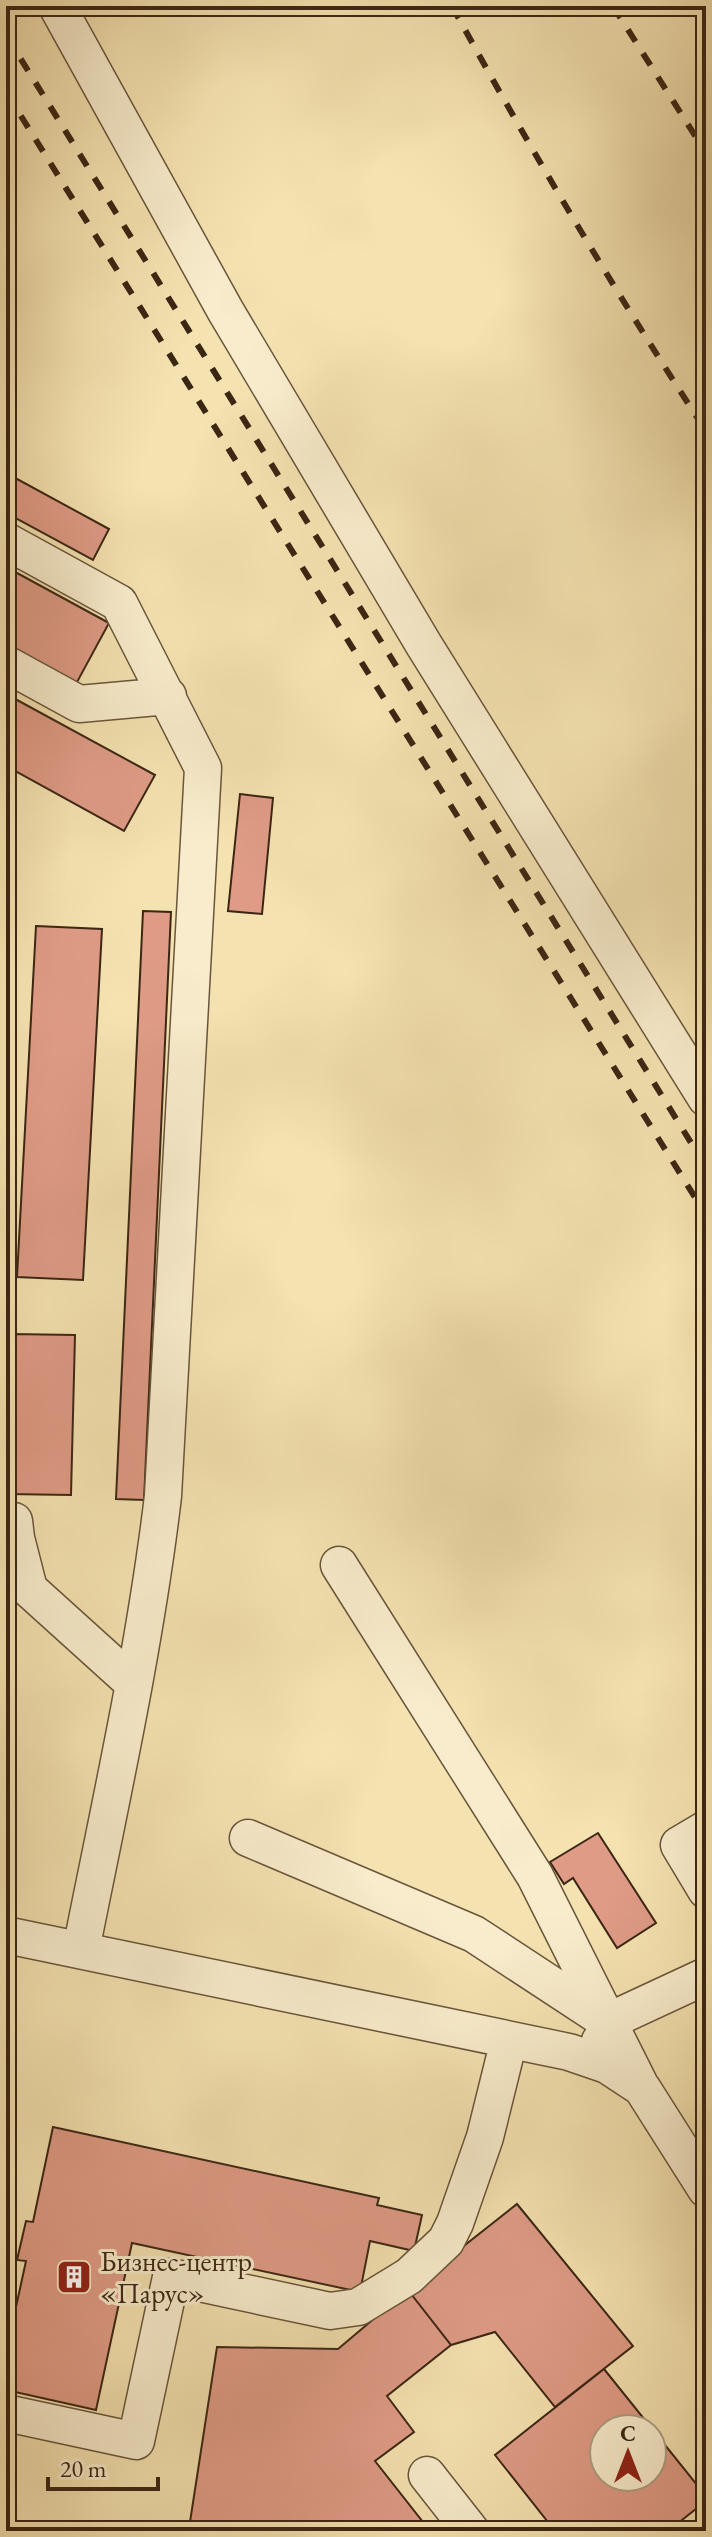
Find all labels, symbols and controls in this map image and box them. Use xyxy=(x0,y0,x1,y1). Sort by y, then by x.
place label: Бизнес-центр «Парус» xyxy=(100,2243,252,2311)
building icon: Бизнес-центр «Парус» xyxy=(55,2258,93,2296)
north arrow xyxy=(588,2413,668,2493)
text: С xyxy=(620,2419,636,2448)
scale bar xyxy=(48,2441,158,2491)
text: 20 m xyxy=(60,2453,107,2484)

